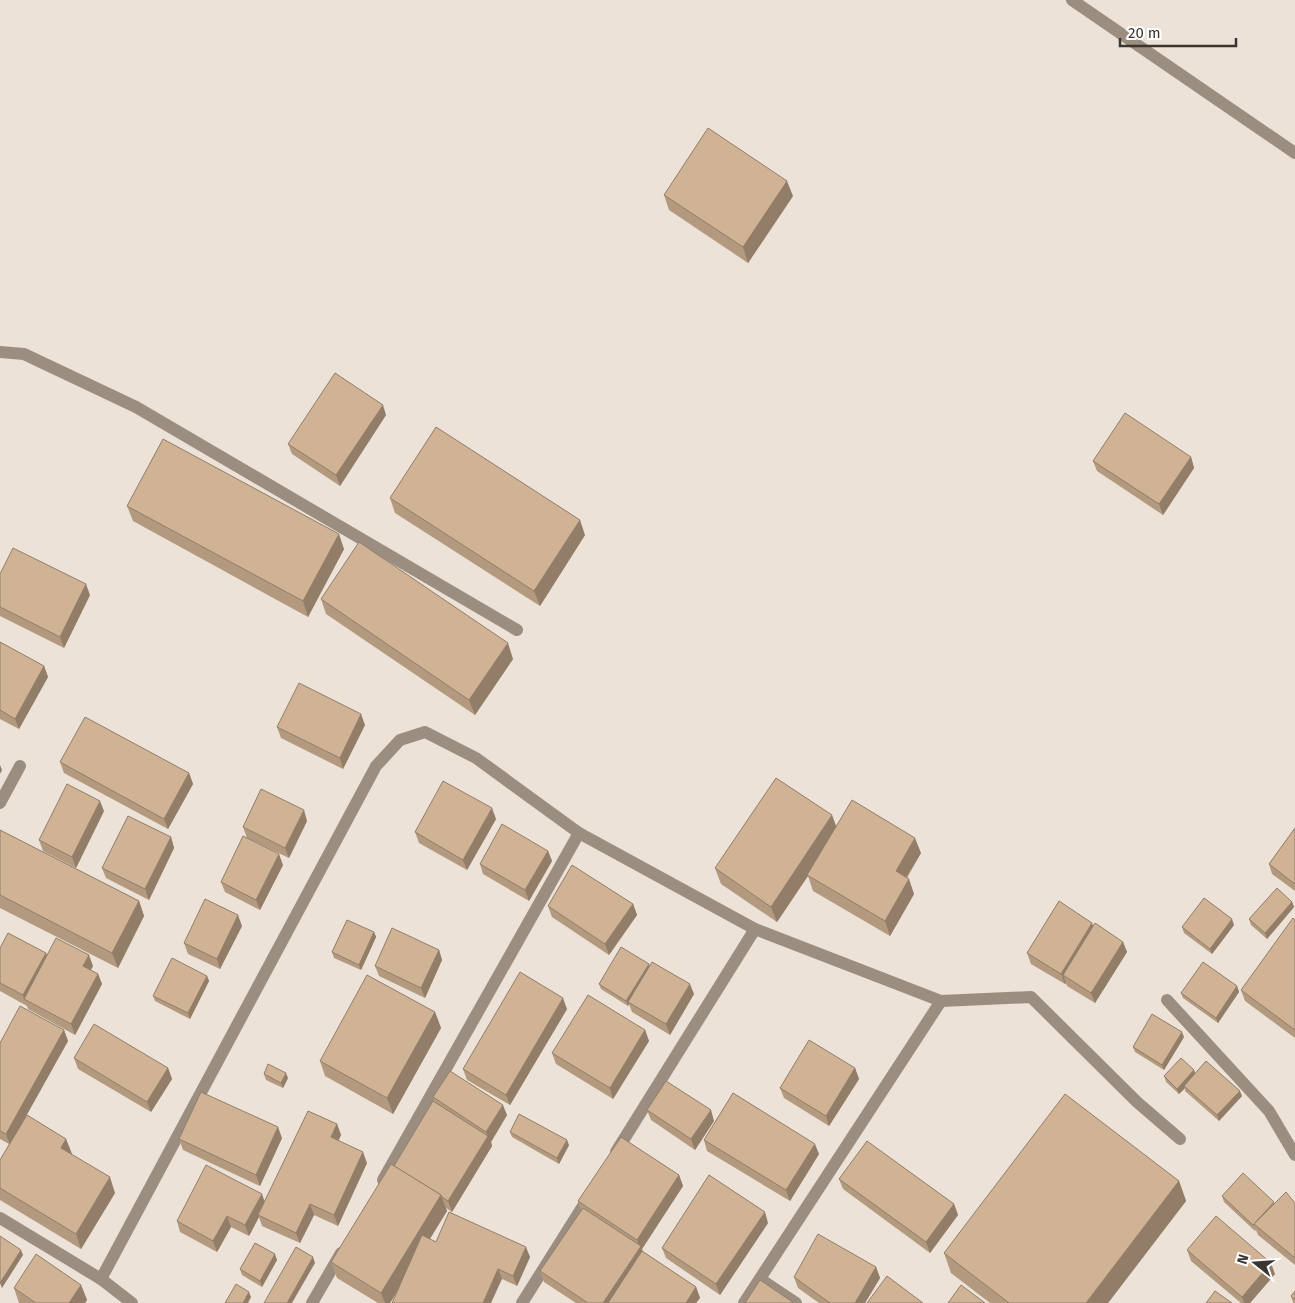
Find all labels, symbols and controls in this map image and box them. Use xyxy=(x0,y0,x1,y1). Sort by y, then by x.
scale bar xyxy=(1120,15,1236,47)
text: 20 m xyxy=(1128,24,1161,42)
north arrow xyxy=(1230,1238,1280,1288)
text: N xyxy=(1234,1252,1253,1266)

